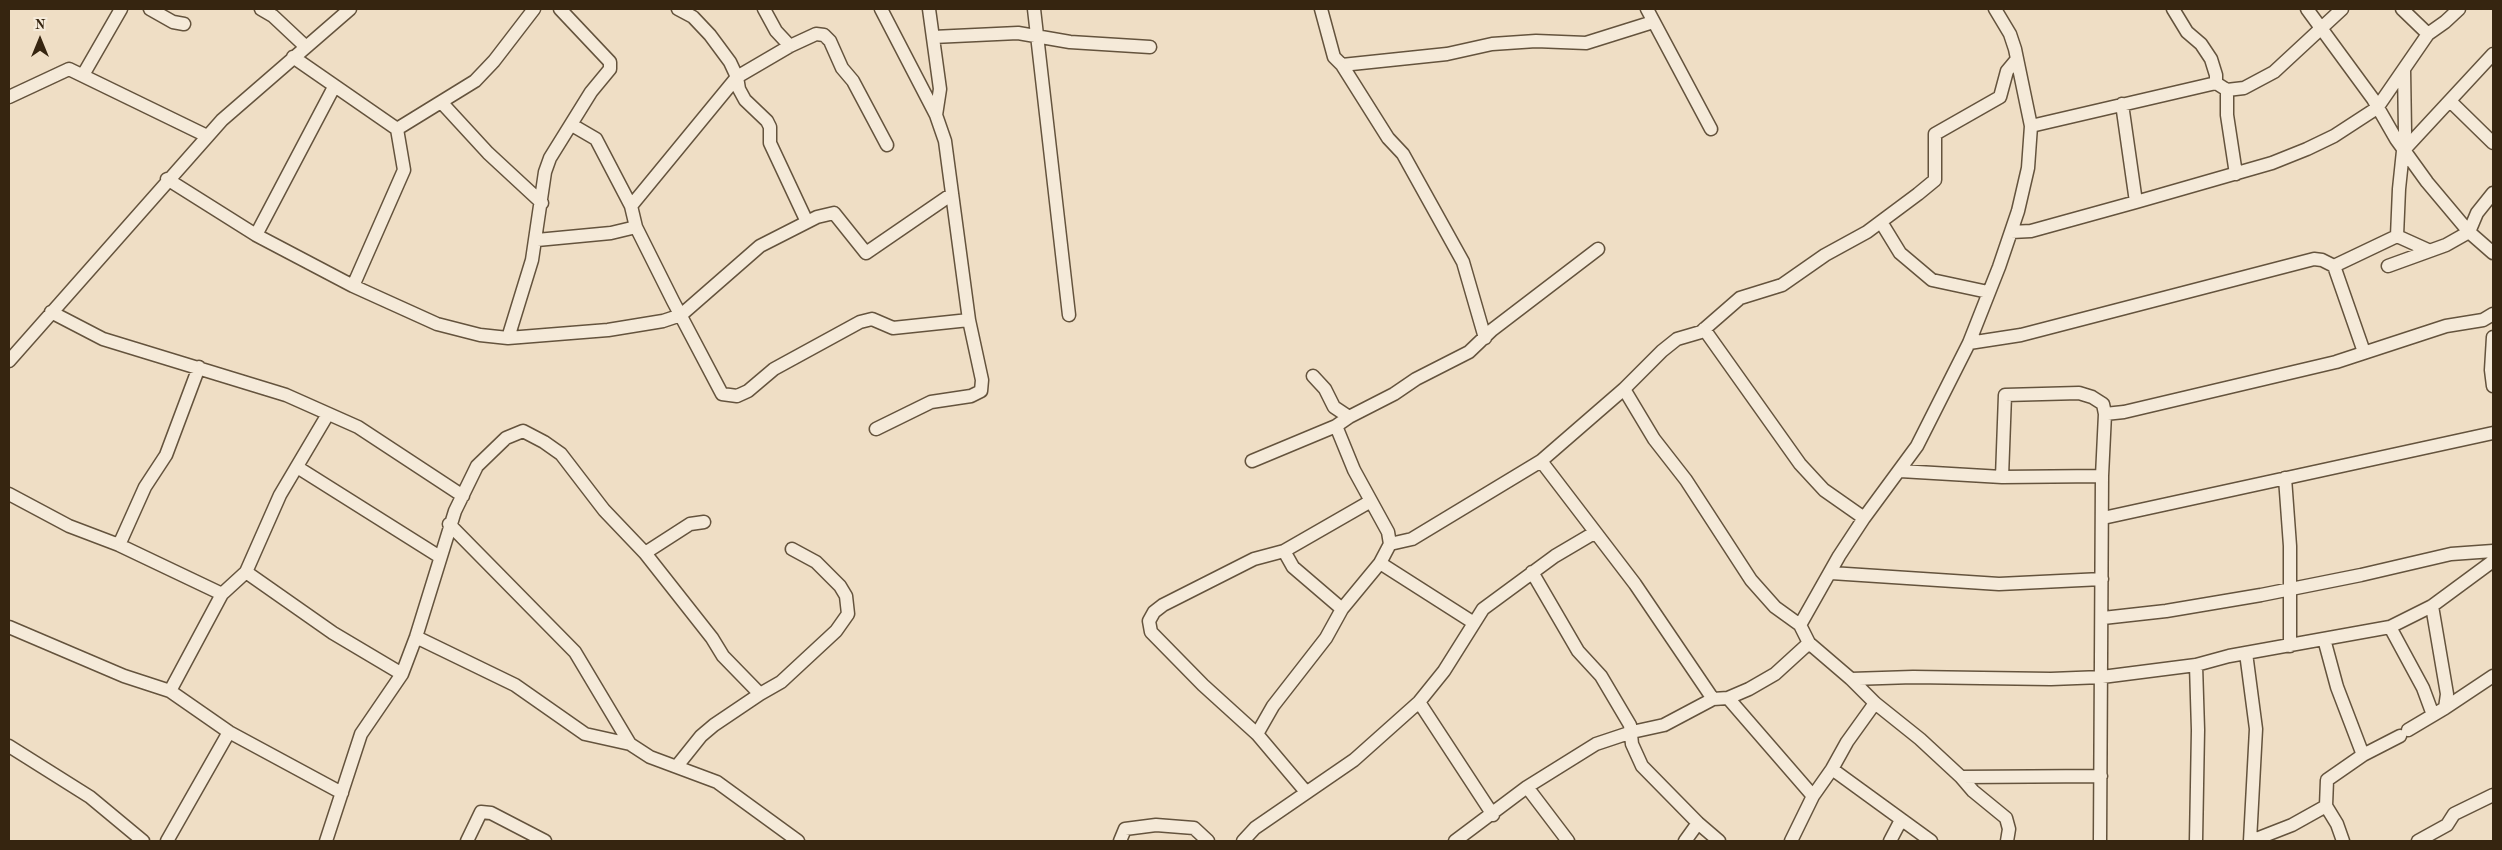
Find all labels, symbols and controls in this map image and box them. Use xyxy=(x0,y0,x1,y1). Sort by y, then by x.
north arrow xyxy=(15,15,65,65)
text: N xyxy=(35,18,45,32)

